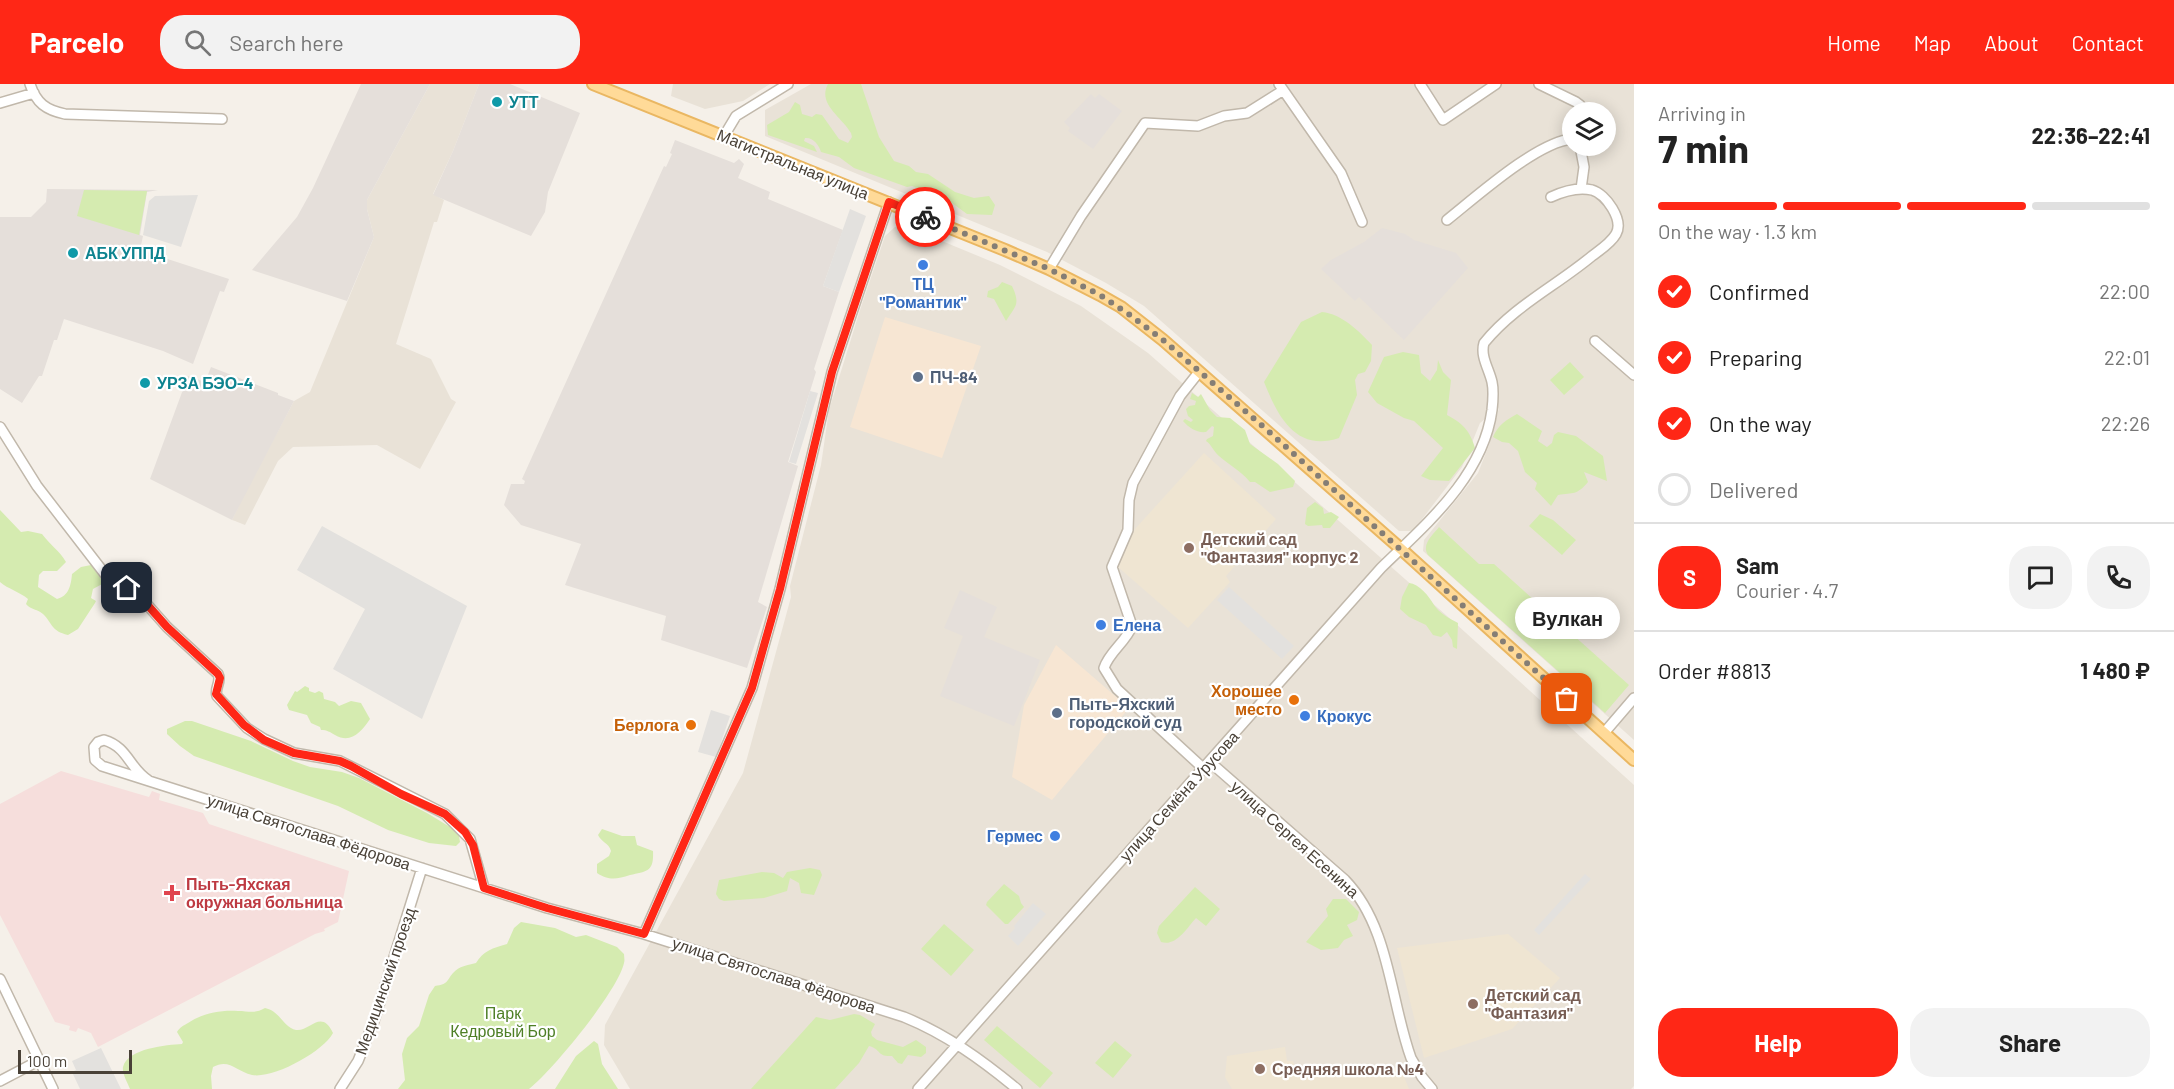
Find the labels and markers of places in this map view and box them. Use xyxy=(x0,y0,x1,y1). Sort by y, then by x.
place label: УТТ xyxy=(509,92,539,111)
marker: УТТ xyxy=(490,95,504,109)
place label: АБК УППД xyxy=(85,243,166,262)
marker: АБК УППД xyxy=(66,246,80,260)
marker: ТЦ "Романтик" xyxy=(916,258,930,272)
place label: ТЦ "Романтик" xyxy=(879,274,967,311)
place label: ПЧ-84 xyxy=(930,367,978,386)
marker: ПЧ-84 xyxy=(911,370,925,384)
place label: УРЗА БЭО-4 xyxy=(157,373,253,392)
marker: УРЗА БЭО-4 xyxy=(138,376,152,390)
place label: Детский сад "Фантазия" корпус 2 xyxy=(1201,529,1359,566)
marker: Детский сад "Фантазия" корпус 2 xyxy=(1182,541,1196,555)
pin xyxy=(101,562,152,613)
callout: Вулкан xyxy=(1514,597,1620,639)
place label: Елена xyxy=(1113,615,1161,634)
marker: Елена xyxy=(1094,618,1108,632)
pin xyxy=(1541,673,1592,724)
place label: Хорошее место xyxy=(1211,681,1282,718)
marker: Хорошее место xyxy=(1287,693,1301,707)
place label: Пыть-Яхский городской суд xyxy=(1069,694,1182,731)
marker: Пыть-Яхский городской суд xyxy=(1050,706,1064,720)
place label: Крокус xyxy=(1317,706,1372,725)
marker: Крокус xyxy=(1298,709,1312,723)
place label: Берлога xyxy=(614,715,679,734)
marker: Берлога xyxy=(684,718,698,732)
place label: Гермес xyxy=(987,826,1043,845)
marker: Гермес xyxy=(1048,829,1062,843)
place label: Пыть-Яхская окружная больница xyxy=(186,874,343,911)
marker: Пыть-Яхская окружная больница xyxy=(163,884,181,902)
place label: Детский сад "Фантазия" xyxy=(1485,985,1581,1022)
marker: Детский сад "Фантазия" xyxy=(1466,997,1480,1011)
place label: Средняя школа №4 xyxy=(1272,1059,1424,1078)
marker: Средняя школа №4 xyxy=(1253,1062,1267,1076)

